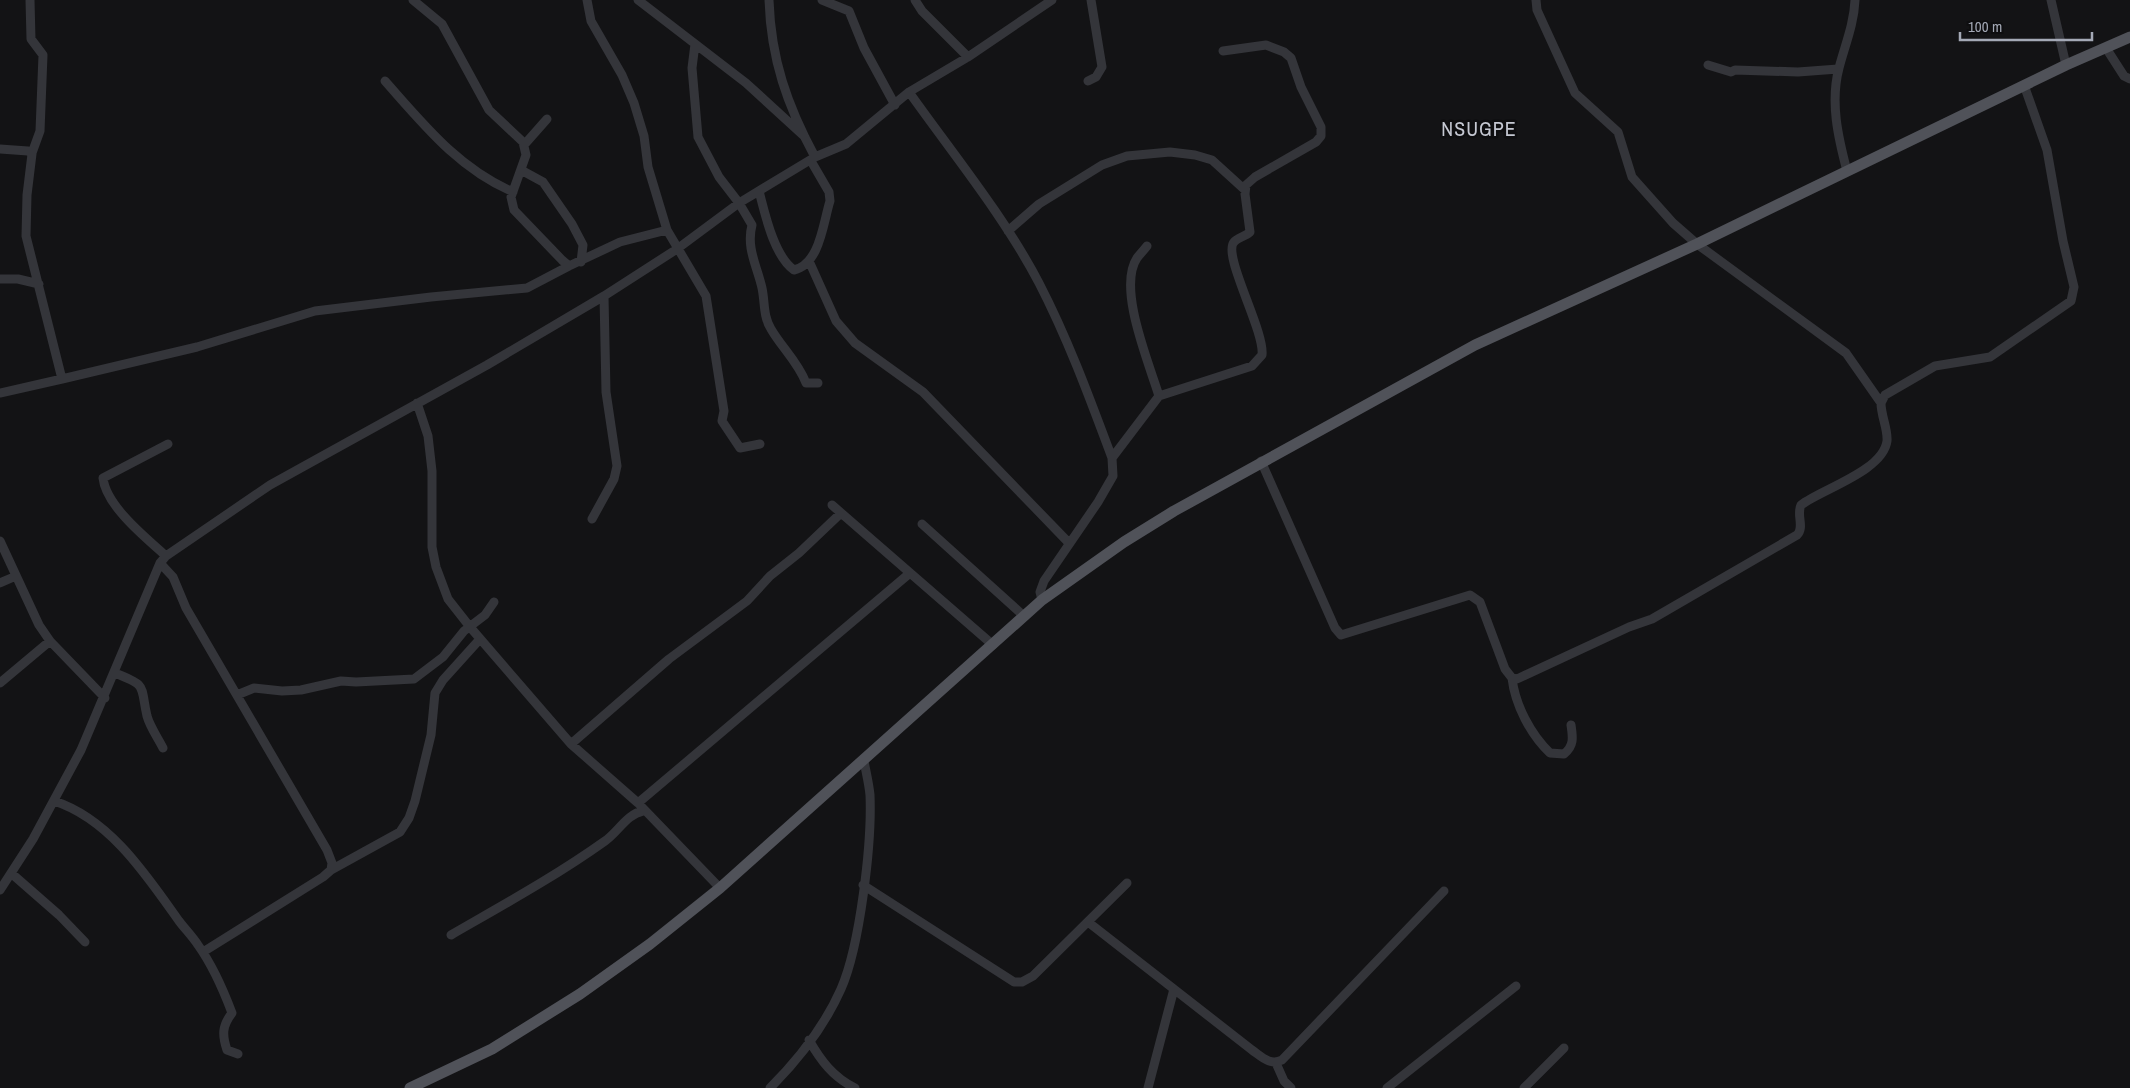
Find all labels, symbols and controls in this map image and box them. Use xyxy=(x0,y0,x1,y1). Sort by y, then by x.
scale bar xyxy=(1960,10,2092,42)
text: 100 m xyxy=(1968,16,2002,37)
district label: NSUGPE xyxy=(1441,115,1517,142)

